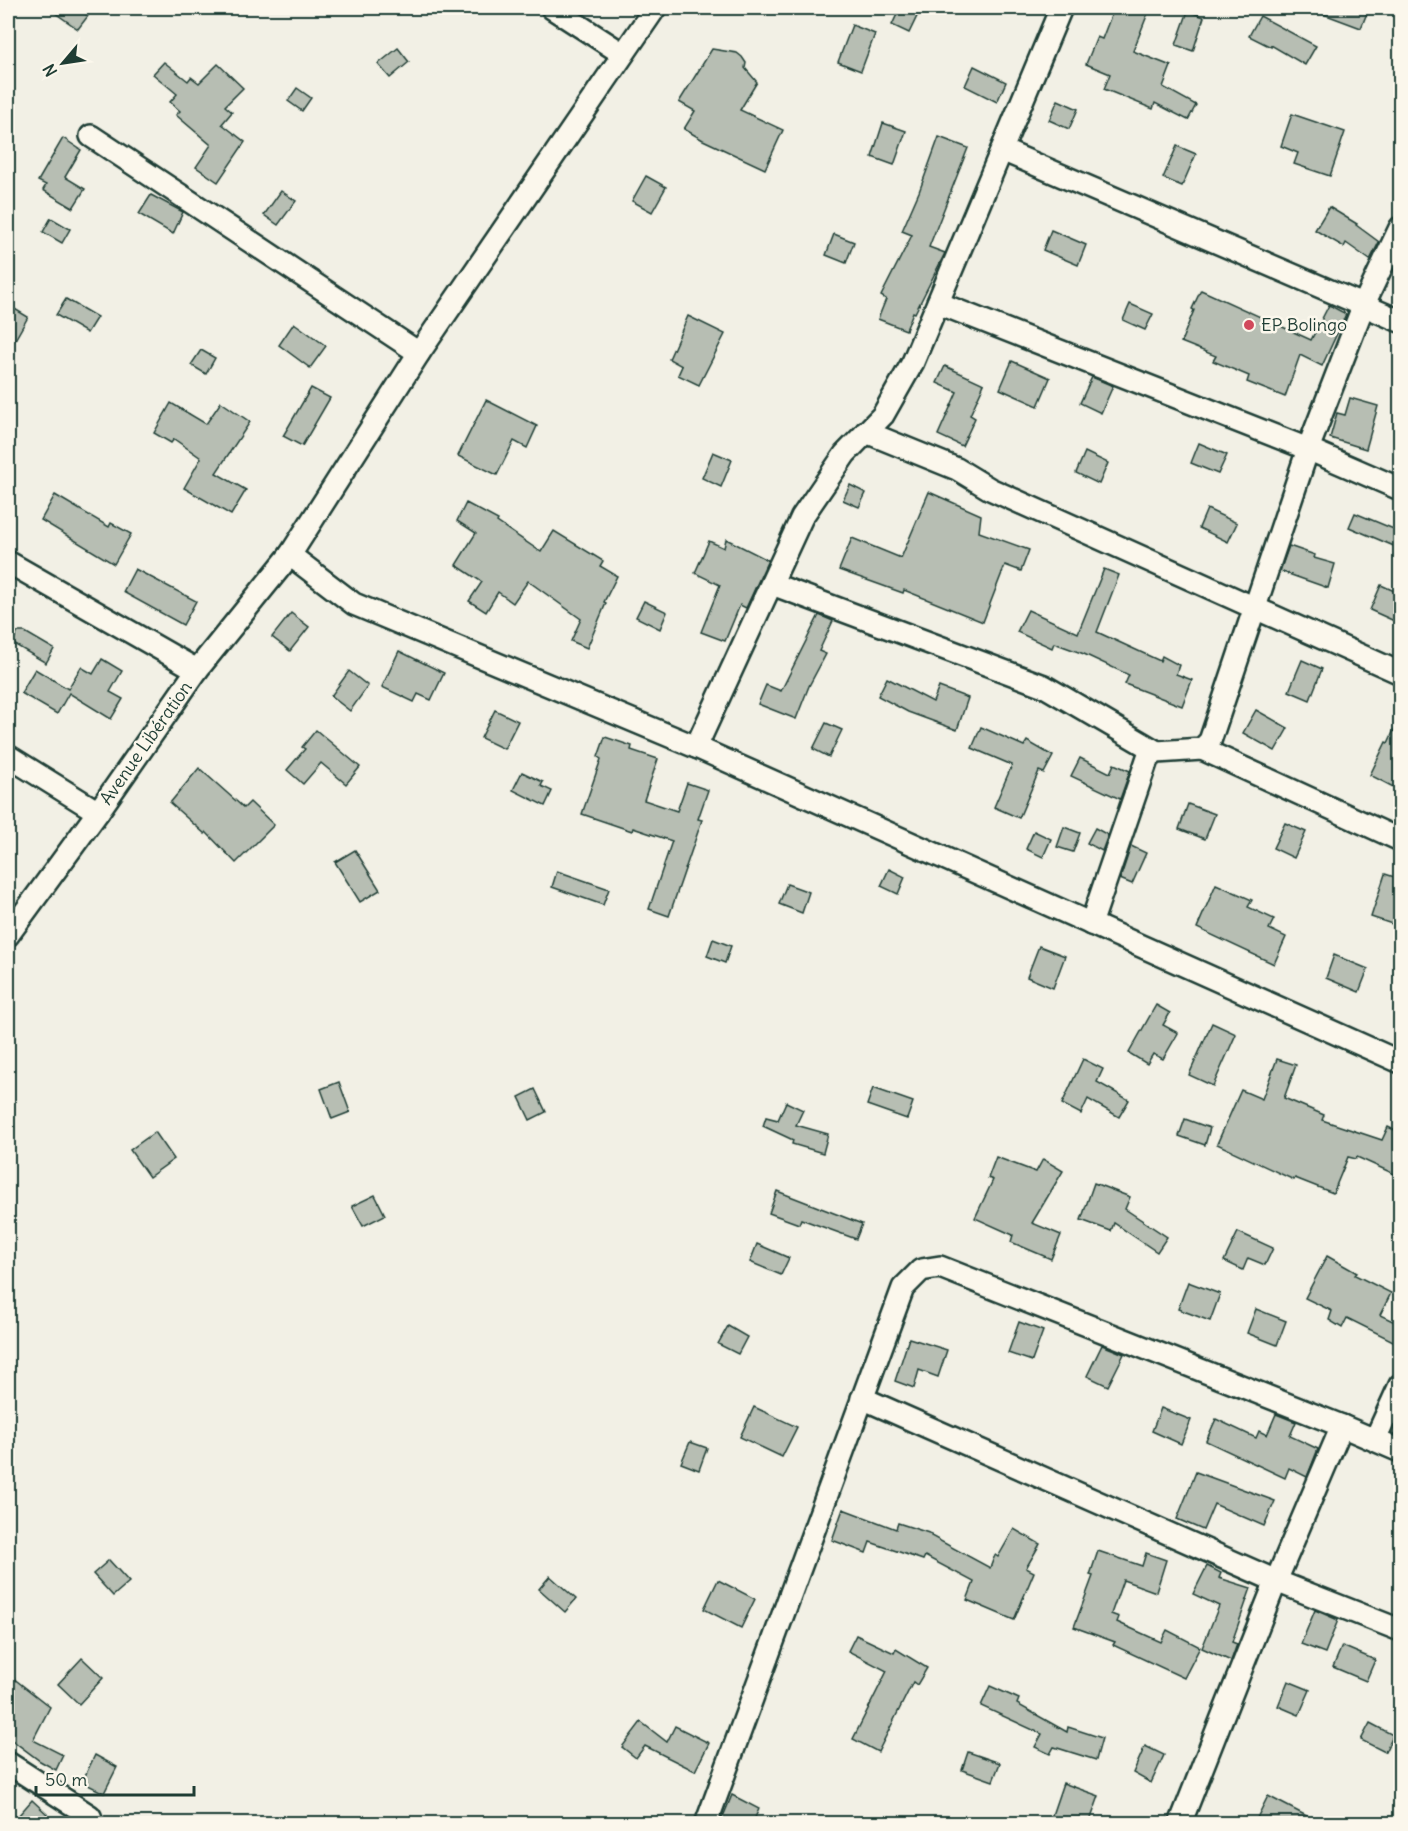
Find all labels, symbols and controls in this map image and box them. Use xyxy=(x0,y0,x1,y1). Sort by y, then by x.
north arrow xyxy=(33,33,93,93)
text: N xyxy=(38,61,61,80)
place label: EP Bolingo xyxy=(1261,313,1347,336)
marker: EP Bolingo xyxy=(1242,318,1256,332)
street label: Avenue Libération xyxy=(94,676,197,809)
scale bar xyxy=(36,1759,194,1797)
text: 50 m xyxy=(45,1768,87,1791)

